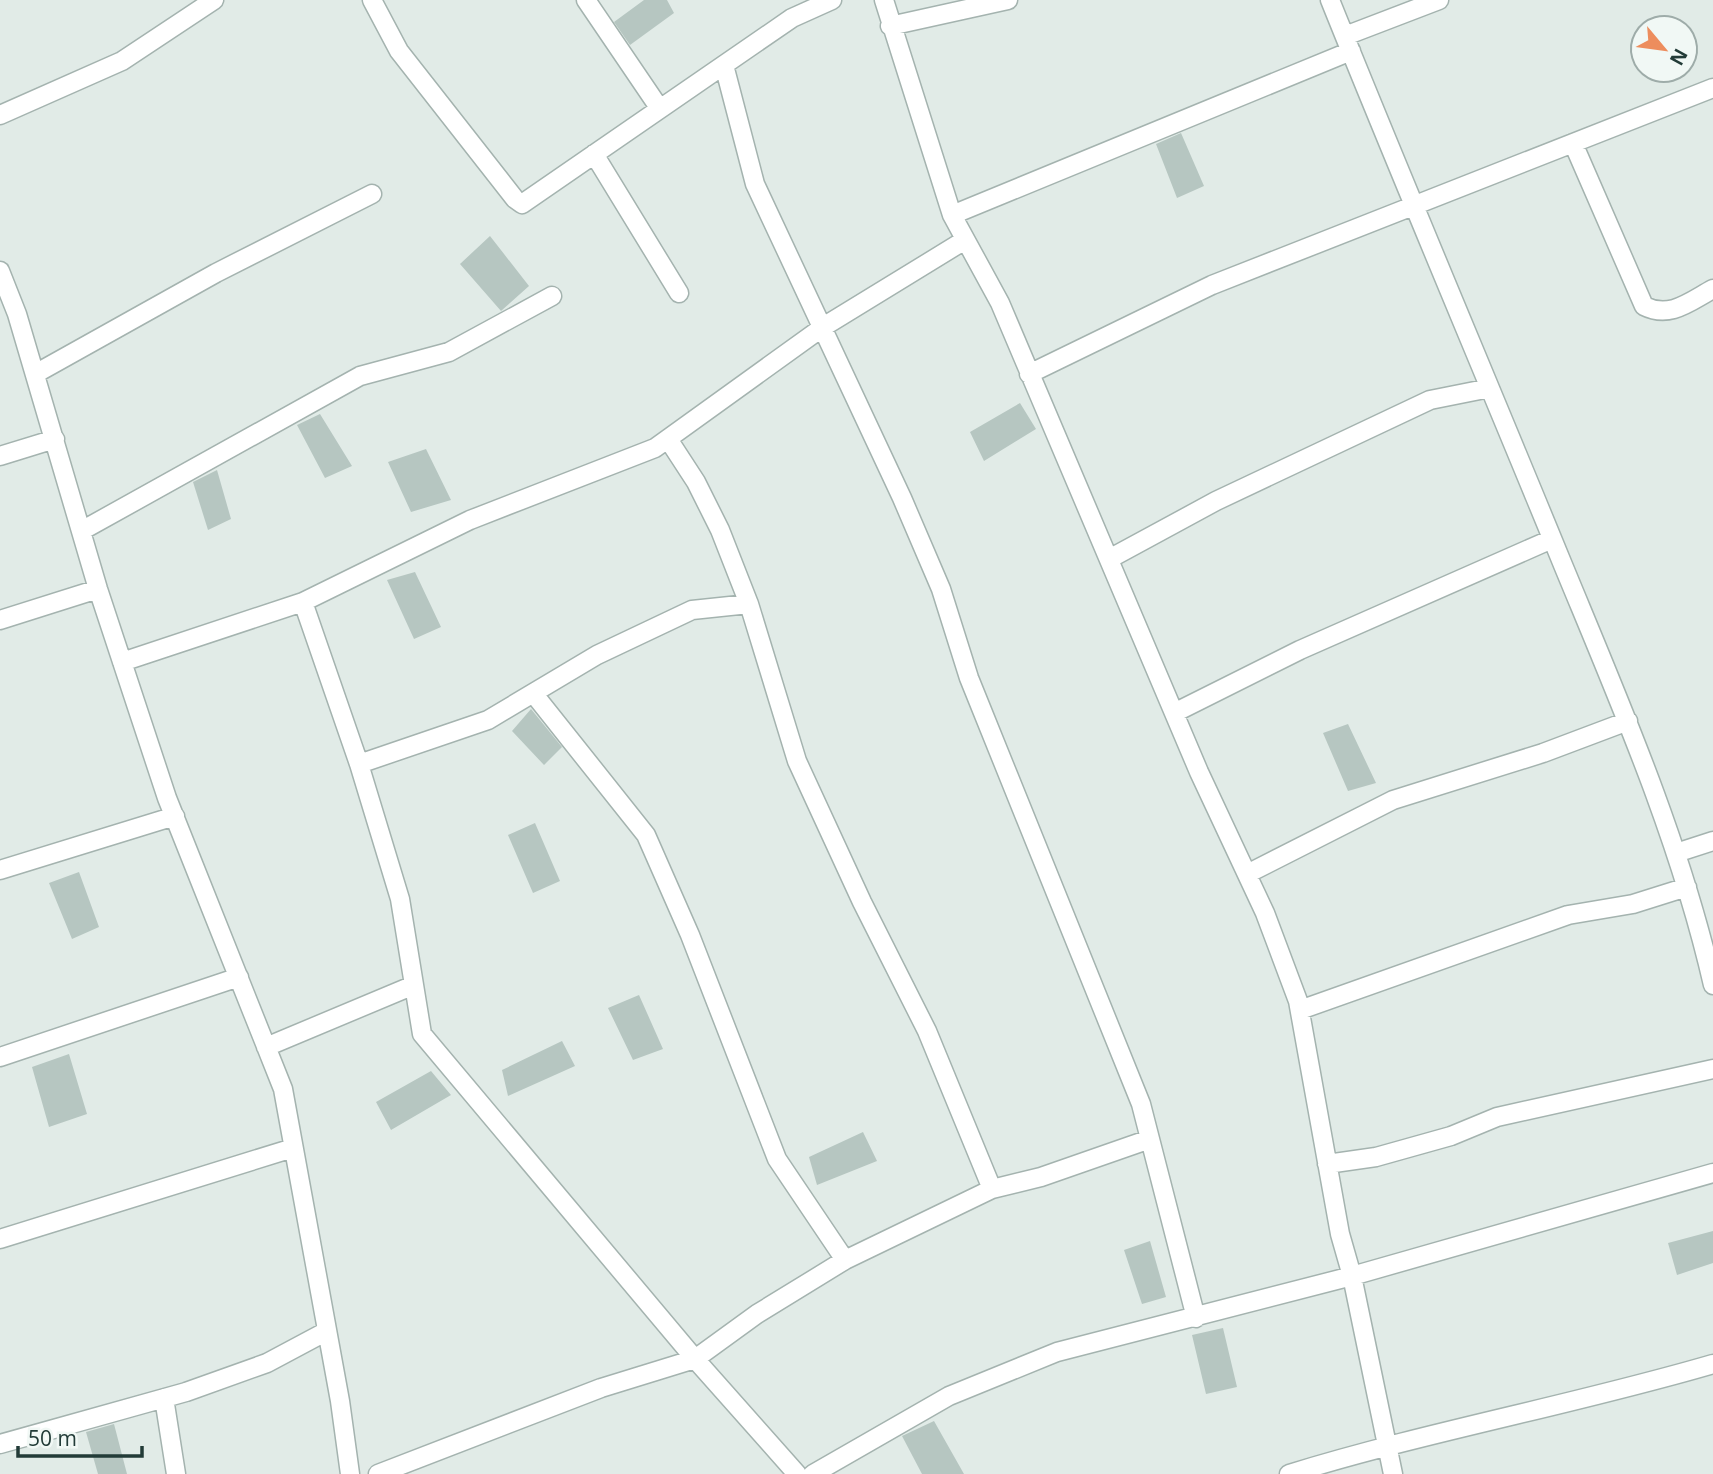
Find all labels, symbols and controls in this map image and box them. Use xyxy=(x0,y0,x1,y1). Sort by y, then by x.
north arrow xyxy=(1629,14,1699,84)
text: N xyxy=(1664,44,1694,70)
scale bar xyxy=(18,1414,142,1458)
text: 50 m xyxy=(28,1424,77,1452)

